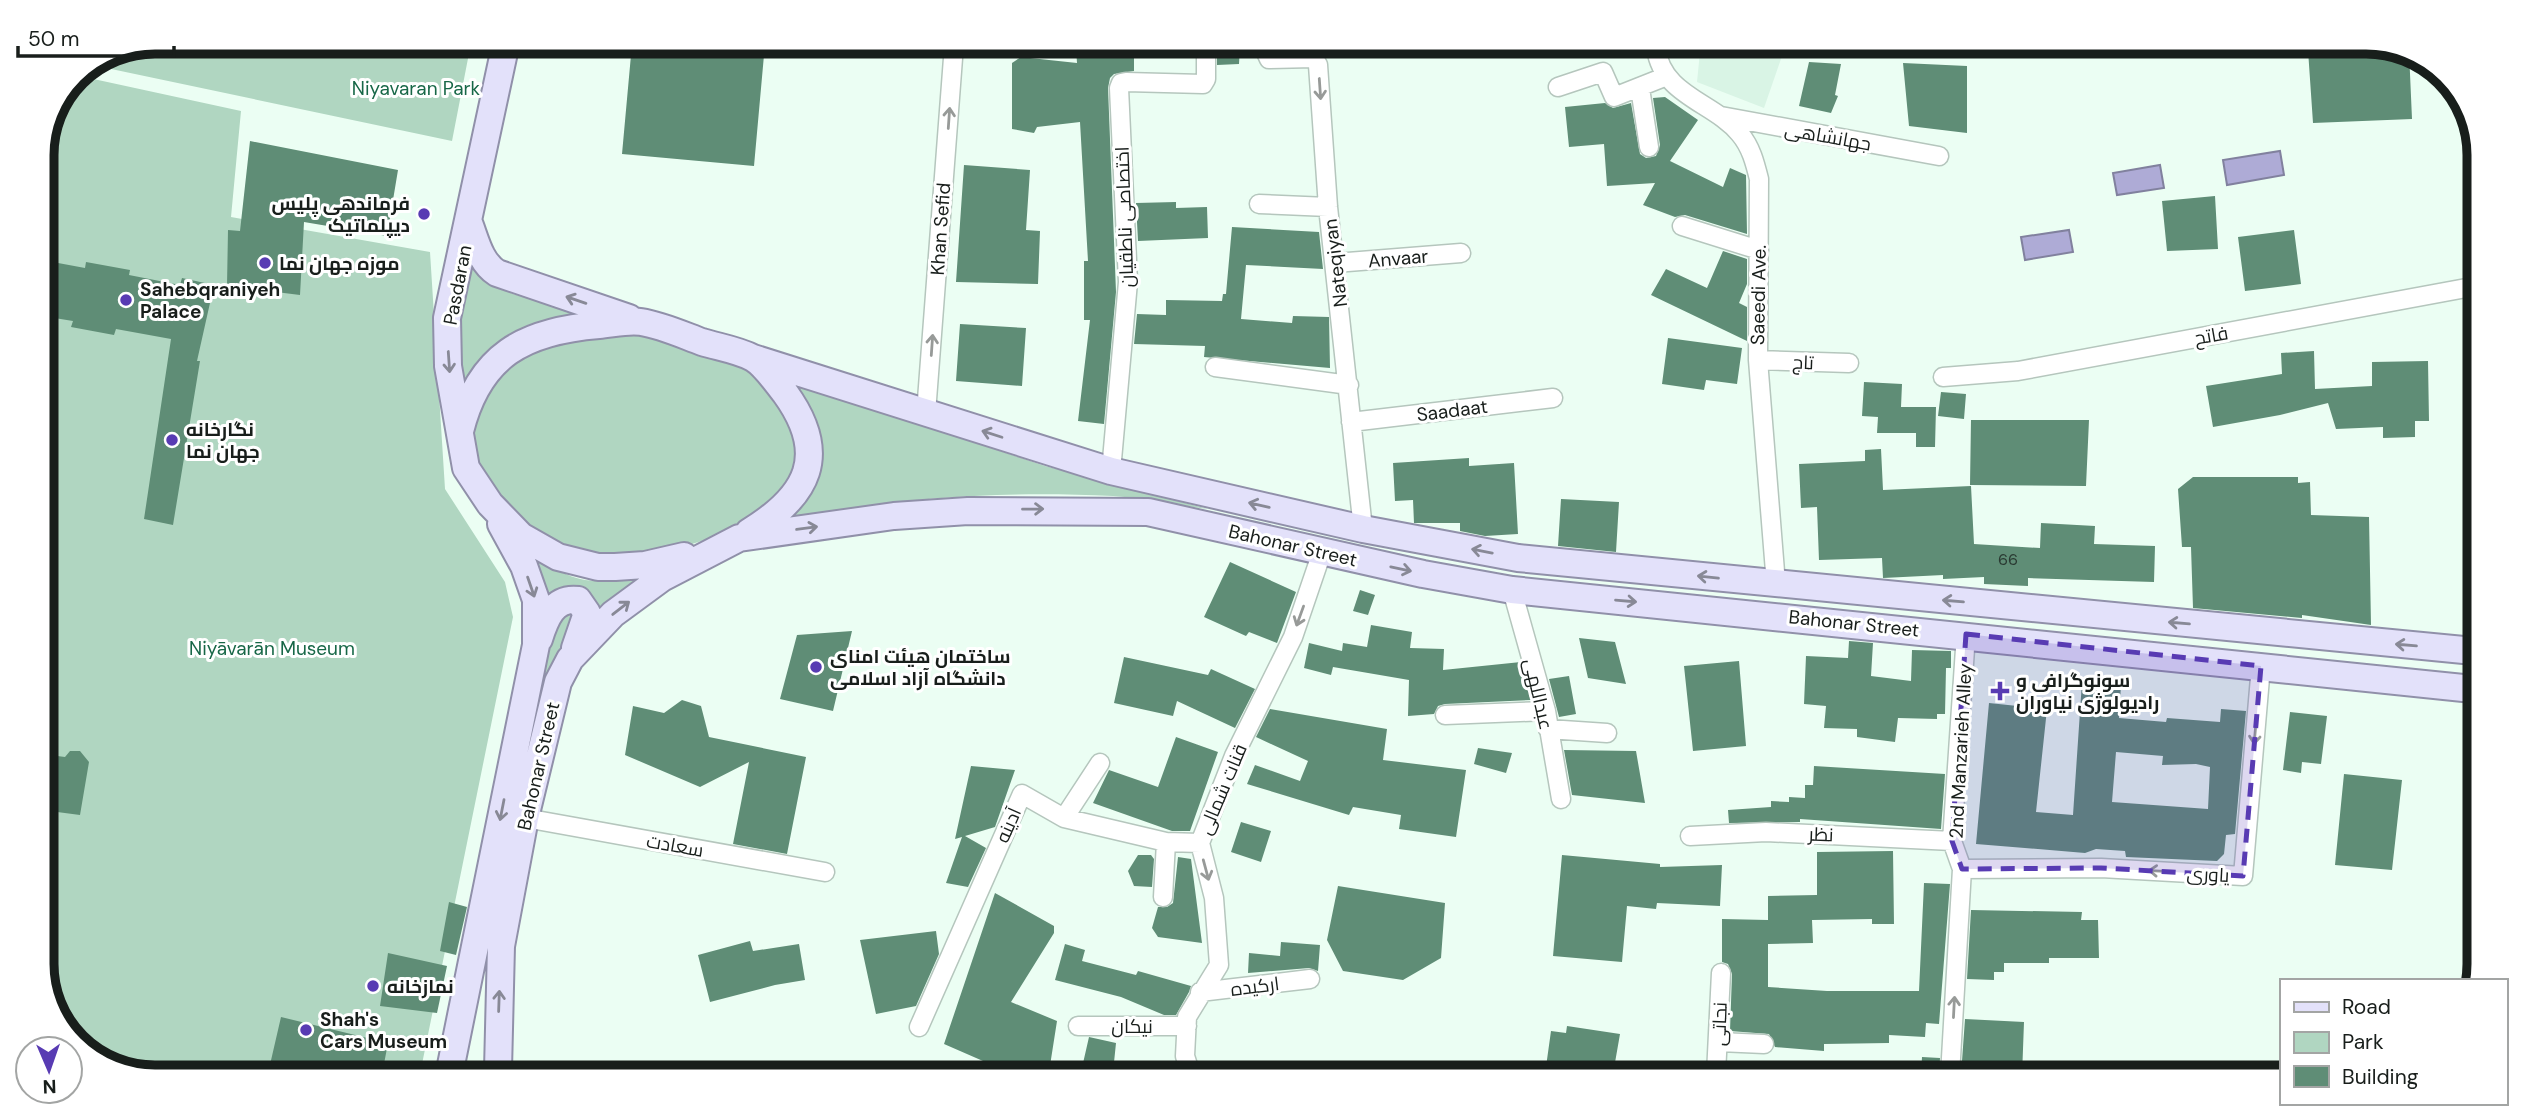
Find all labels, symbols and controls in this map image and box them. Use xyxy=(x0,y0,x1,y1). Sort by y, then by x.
scale bar xyxy=(18,14,173,58)
text: 50 m xyxy=(28,25,79,53)
park label: Niyavaran Park xyxy=(352,76,481,101)
one-way arrow xyxy=(1314,77,1327,100)
one-way arrow xyxy=(943,107,956,130)
street label: جهانشاهی xyxy=(1783,117,1873,156)
street label: اختصاصی ناطقیان xyxy=(1110,146,1139,288)
street label: Khan Sefid xyxy=(925,182,956,276)
place label: فرماندهی پلیس دیپلماتیک xyxy=(272,191,410,238)
marker: فرماندهی پلیس دیپلماتیک xyxy=(416,206,432,222)
street label: Nateqiyan xyxy=(1318,217,1353,309)
street label: Pasdaran xyxy=(437,243,477,327)
street label: Anvaar xyxy=(1367,243,1429,274)
street label: Saeedi Ave. xyxy=(1745,245,1772,345)
place label: موزه جهان نما xyxy=(279,251,400,276)
marker: موزه جهان نما xyxy=(257,255,273,271)
place label: Sahebqraniyeh Palace xyxy=(140,277,280,324)
marker: Sahebqraniyeh Palace xyxy=(118,292,134,308)
one-way arrow xyxy=(565,293,587,306)
street label: فاتح xyxy=(2192,320,2230,352)
one-way arrow xyxy=(926,334,939,356)
one-way arrow xyxy=(442,350,455,373)
street label: تاج xyxy=(1792,350,1814,376)
street label: Saadaat xyxy=(1415,394,1489,427)
place label: نگارخانه جهان نما xyxy=(186,417,260,464)
one-way arrow xyxy=(982,426,1004,439)
marker: نگارخانه جهان نما xyxy=(164,432,180,448)
one-way arrow xyxy=(1248,498,1271,512)
one-way arrow xyxy=(1021,503,1044,516)
street label: Bahonar Street xyxy=(1226,519,1360,572)
one-way arrow xyxy=(795,522,818,535)
one-way arrow xyxy=(1471,544,1494,558)
house number: 66 xyxy=(1998,549,2018,570)
one-way arrow xyxy=(1389,563,1412,577)
one-way arrow xyxy=(1697,571,1720,584)
one-way arrow xyxy=(526,575,538,597)
one-way arrow xyxy=(1615,594,1637,607)
one-way arrow xyxy=(1942,594,1965,607)
one-way arrow xyxy=(611,601,630,616)
street label: Bahonar Street xyxy=(1787,604,1920,643)
one-way arrow xyxy=(1293,605,1305,627)
one-way arrow xyxy=(2169,616,2191,629)
park label: Niyāvarān Museum xyxy=(189,636,355,661)
one-way arrow xyxy=(2395,638,2418,651)
place label: ساختمان هیئت امنای دانشگاه آزاد اسلامی xyxy=(830,644,1010,691)
street label: عبداللهی xyxy=(1518,656,1559,732)
marker: ساختمان هیئت امنای دانشگاه آزاد اسلامی xyxy=(808,659,824,675)
street label: 2nd Manzarieh Alley xyxy=(1943,662,1978,839)
place label: سونوگرافی و رادیولوژی نیاوران xyxy=(2016,668,2159,715)
marker: سونوگرافی و رادیولوژی نیاوران xyxy=(1990,681,2010,701)
street label: Bahonar Street xyxy=(512,699,565,833)
one-way arrow xyxy=(2248,722,2261,744)
street label: قنات شمالى xyxy=(1192,740,1253,838)
one-way arrow xyxy=(494,798,508,821)
street label: آدینه xyxy=(990,804,1027,847)
street label: نظر xyxy=(1807,822,1834,847)
street label: سعادت xyxy=(644,828,705,863)
one-way arrow xyxy=(1200,859,1213,881)
street label: یاوری xyxy=(2186,861,2230,888)
one-way arrow xyxy=(2148,865,2171,878)
street label: ارکیده xyxy=(1229,971,1281,1002)
place label: نمازخانه xyxy=(387,974,454,999)
marker: نمازخانه xyxy=(365,978,381,994)
legend xyxy=(2280,979,2507,1105)
one-way arrow xyxy=(493,990,506,1013)
text: Road xyxy=(2342,993,2391,1021)
one-way arrow xyxy=(1948,996,1961,1019)
street label: نجاتی xyxy=(1706,1002,1733,1046)
place label: Shah's Cars Museum xyxy=(320,1007,447,1054)
street label: نیکان xyxy=(1111,1014,1153,1039)
marker: Shah's Cars Museum xyxy=(298,1022,314,1038)
text: Park xyxy=(2342,1028,2384,1056)
north arrow xyxy=(14,1035,84,1105)
text: Building xyxy=(2342,1063,2419,1091)
text: N xyxy=(42,1074,57,1099)

